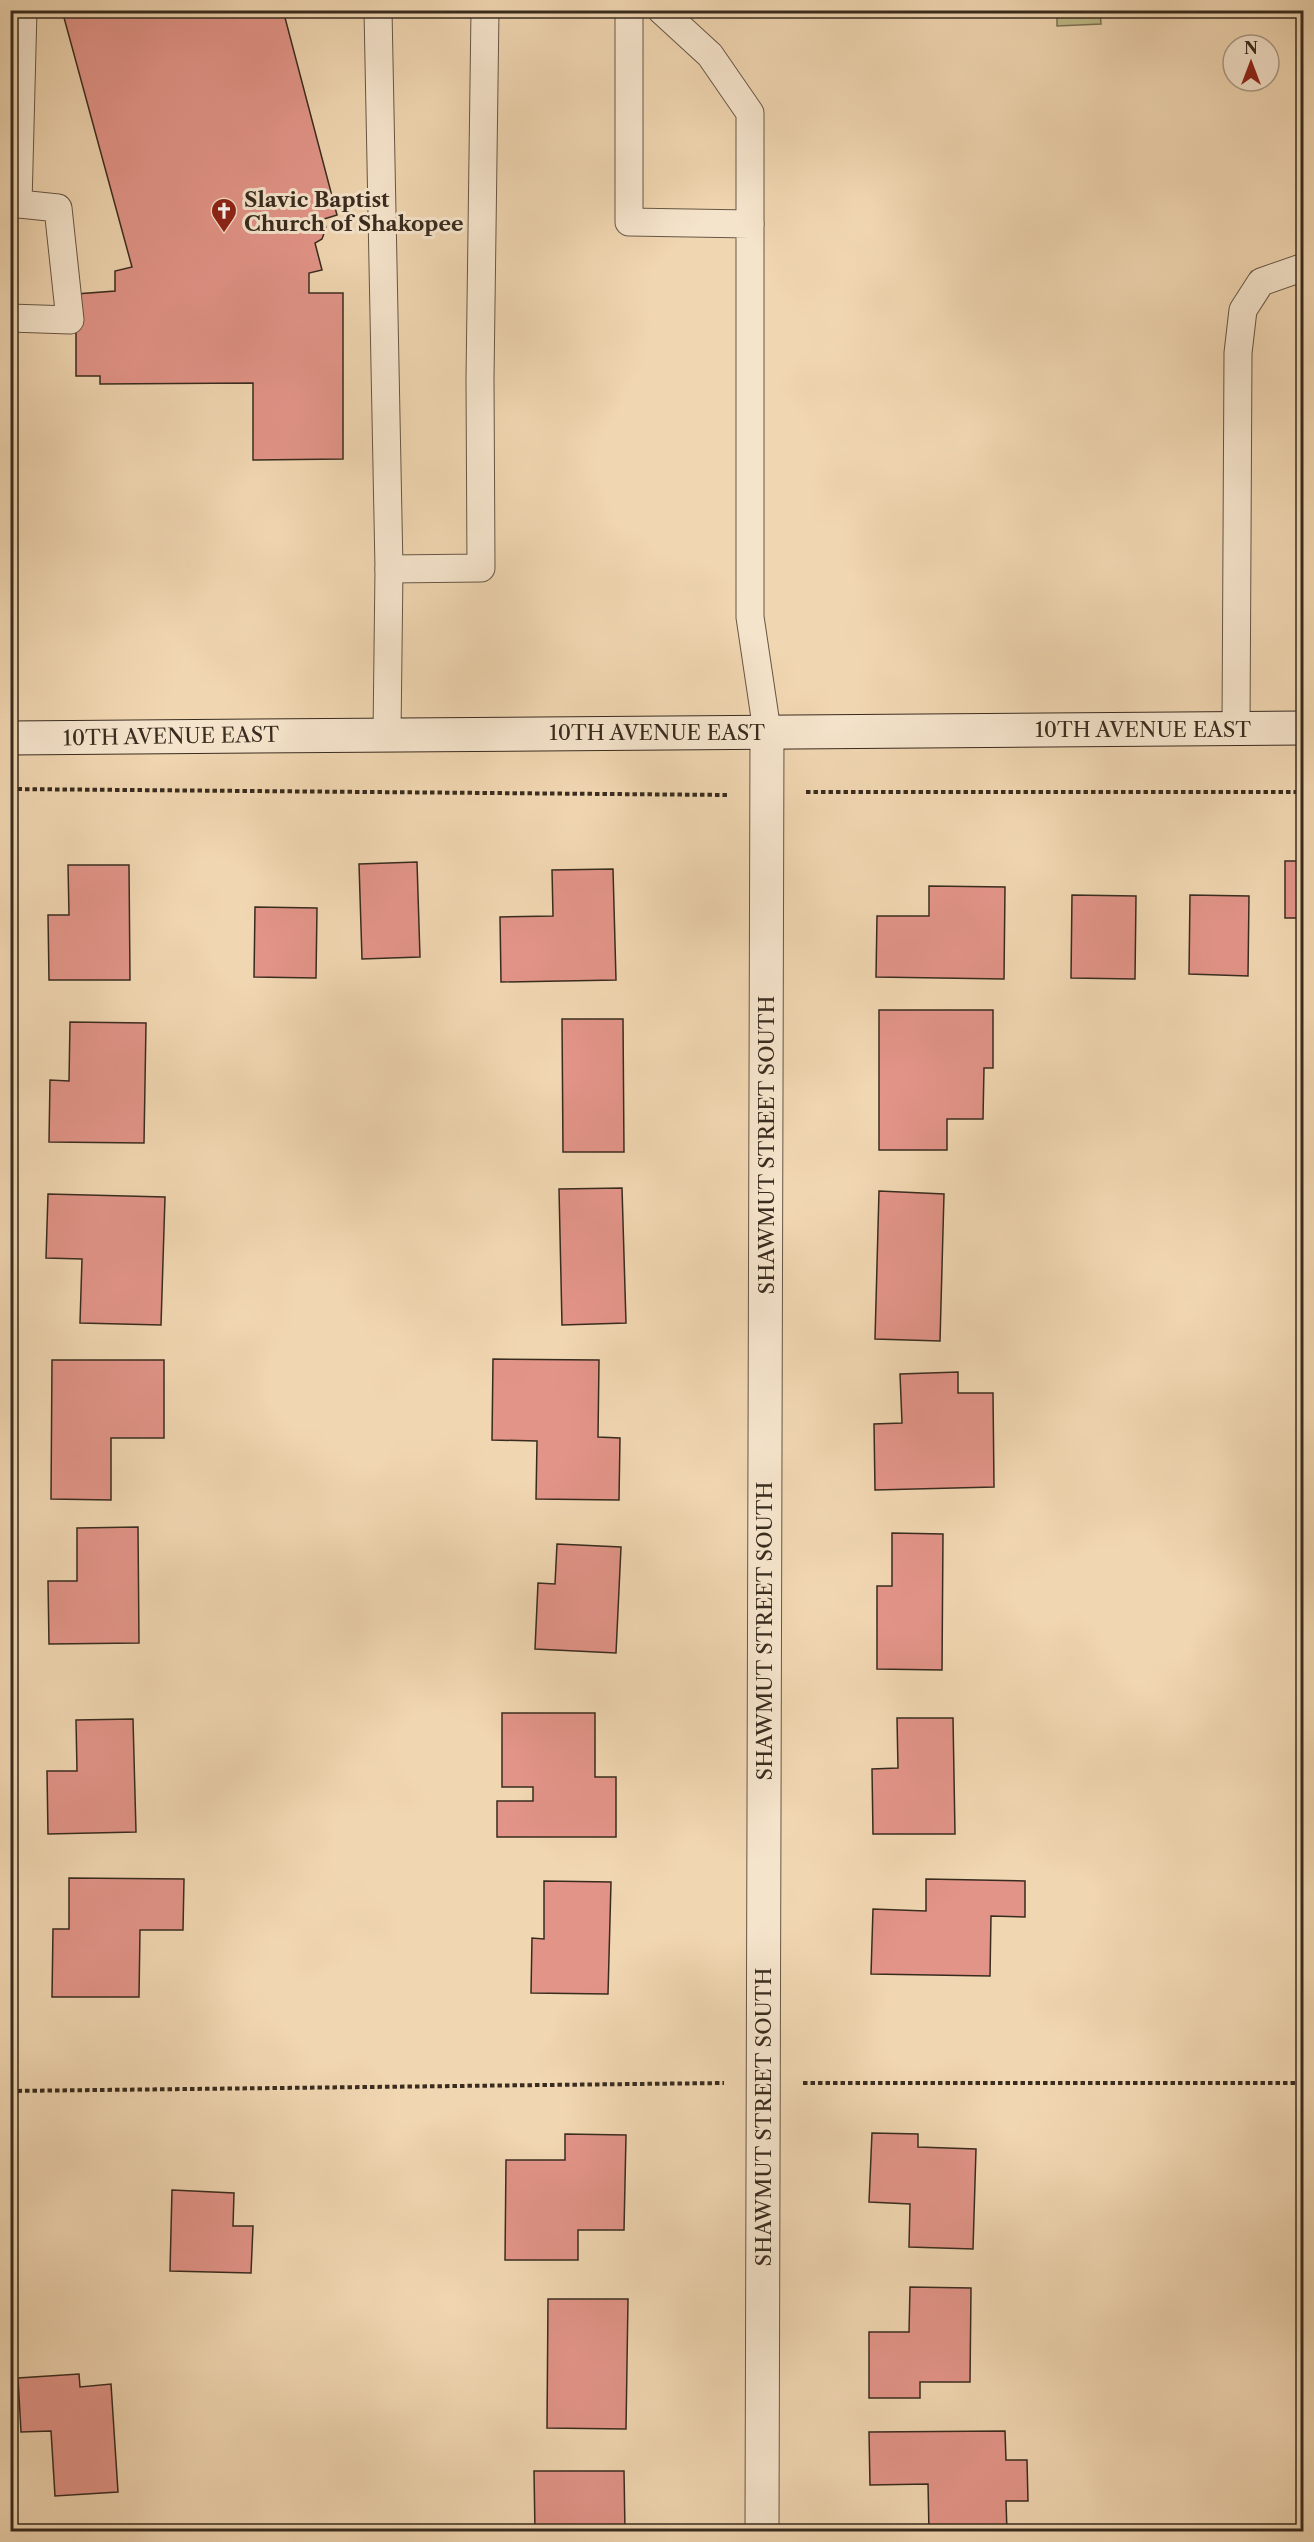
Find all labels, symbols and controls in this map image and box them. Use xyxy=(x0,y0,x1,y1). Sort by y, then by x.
north arrow xyxy=(1221,33,1281,93)
text: N xyxy=(1244,38,1258,58)
place label: Slavic Baptist Church of Shakopee xyxy=(244,187,463,236)
church icon: Slavic Baptist Church of Shakopee xyxy=(209,196,239,234)
street label: 10TH AVENUE EAST xyxy=(1035,717,1251,742)
street label: 10TH AVENUE EAST xyxy=(549,720,765,745)
street label: 10TH AVENUE EAST xyxy=(63,722,279,750)
street label: SHAWMUT STREET SOUTH xyxy=(754,996,779,1294)
street label: SHAWMUT STREET SOUTH xyxy=(752,1482,777,1780)
street label: SHAWMUT STREET SOUTH xyxy=(751,1968,776,2266)

